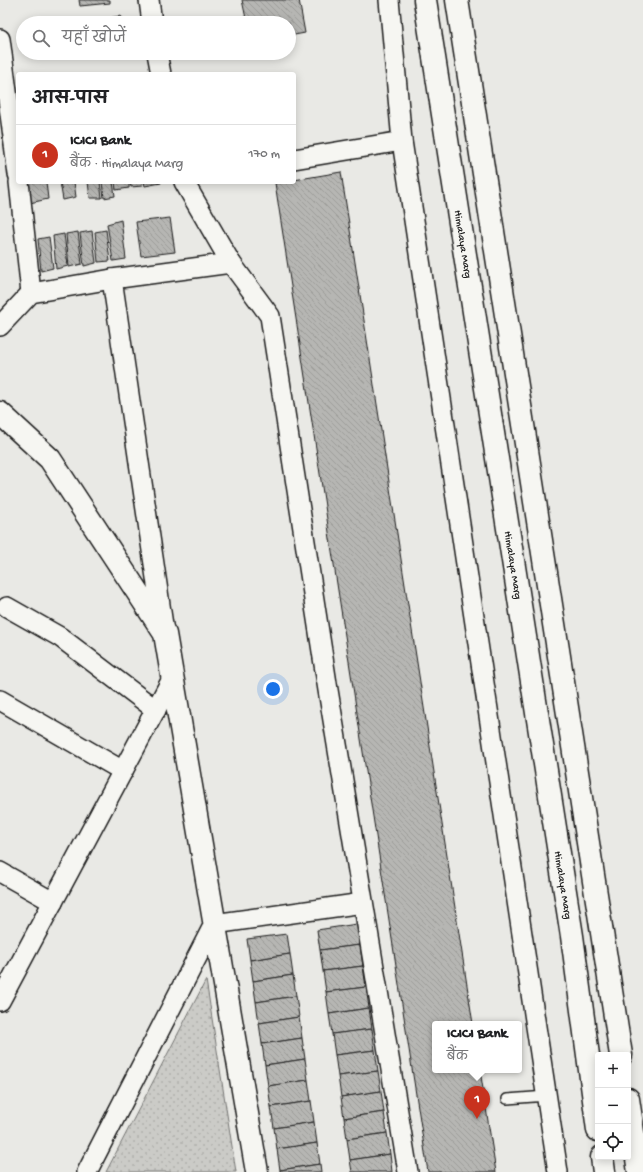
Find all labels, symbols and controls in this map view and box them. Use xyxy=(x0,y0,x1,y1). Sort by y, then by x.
search box xyxy=(16,16,296,60)
icon: search xyxy=(30,27,52,49)
text: यहाँ खोजें xyxy=(62,30,126,48)
text: आस-पास xyxy=(32,90,108,110)
text: ICICI Bank xyxy=(70,132,130,150)
text: 1 xyxy=(42,147,48,162)
text: 170 m xyxy=(248,147,280,162)
text: बैंक · Himalaya Marg xyxy=(70,157,183,172)
street label: Himalaya Marg xyxy=(451,209,473,279)
street label: Himalaya Marg xyxy=(501,530,523,600)
your location xyxy=(263,679,283,699)
street label: Himalaya Marg xyxy=(551,850,573,920)
popup xyxy=(432,1021,522,1073)
text: ICICI Bank xyxy=(447,1025,507,1043)
text: बैंक xyxy=(447,1050,468,1065)
map controls xyxy=(595,1052,631,1160)
button: + xyxy=(595,1052,631,1088)
pin: 1 xyxy=(464,1086,490,1119)
button: − xyxy=(595,1088,631,1124)
button: locate xyxy=(595,1124,631,1160)

